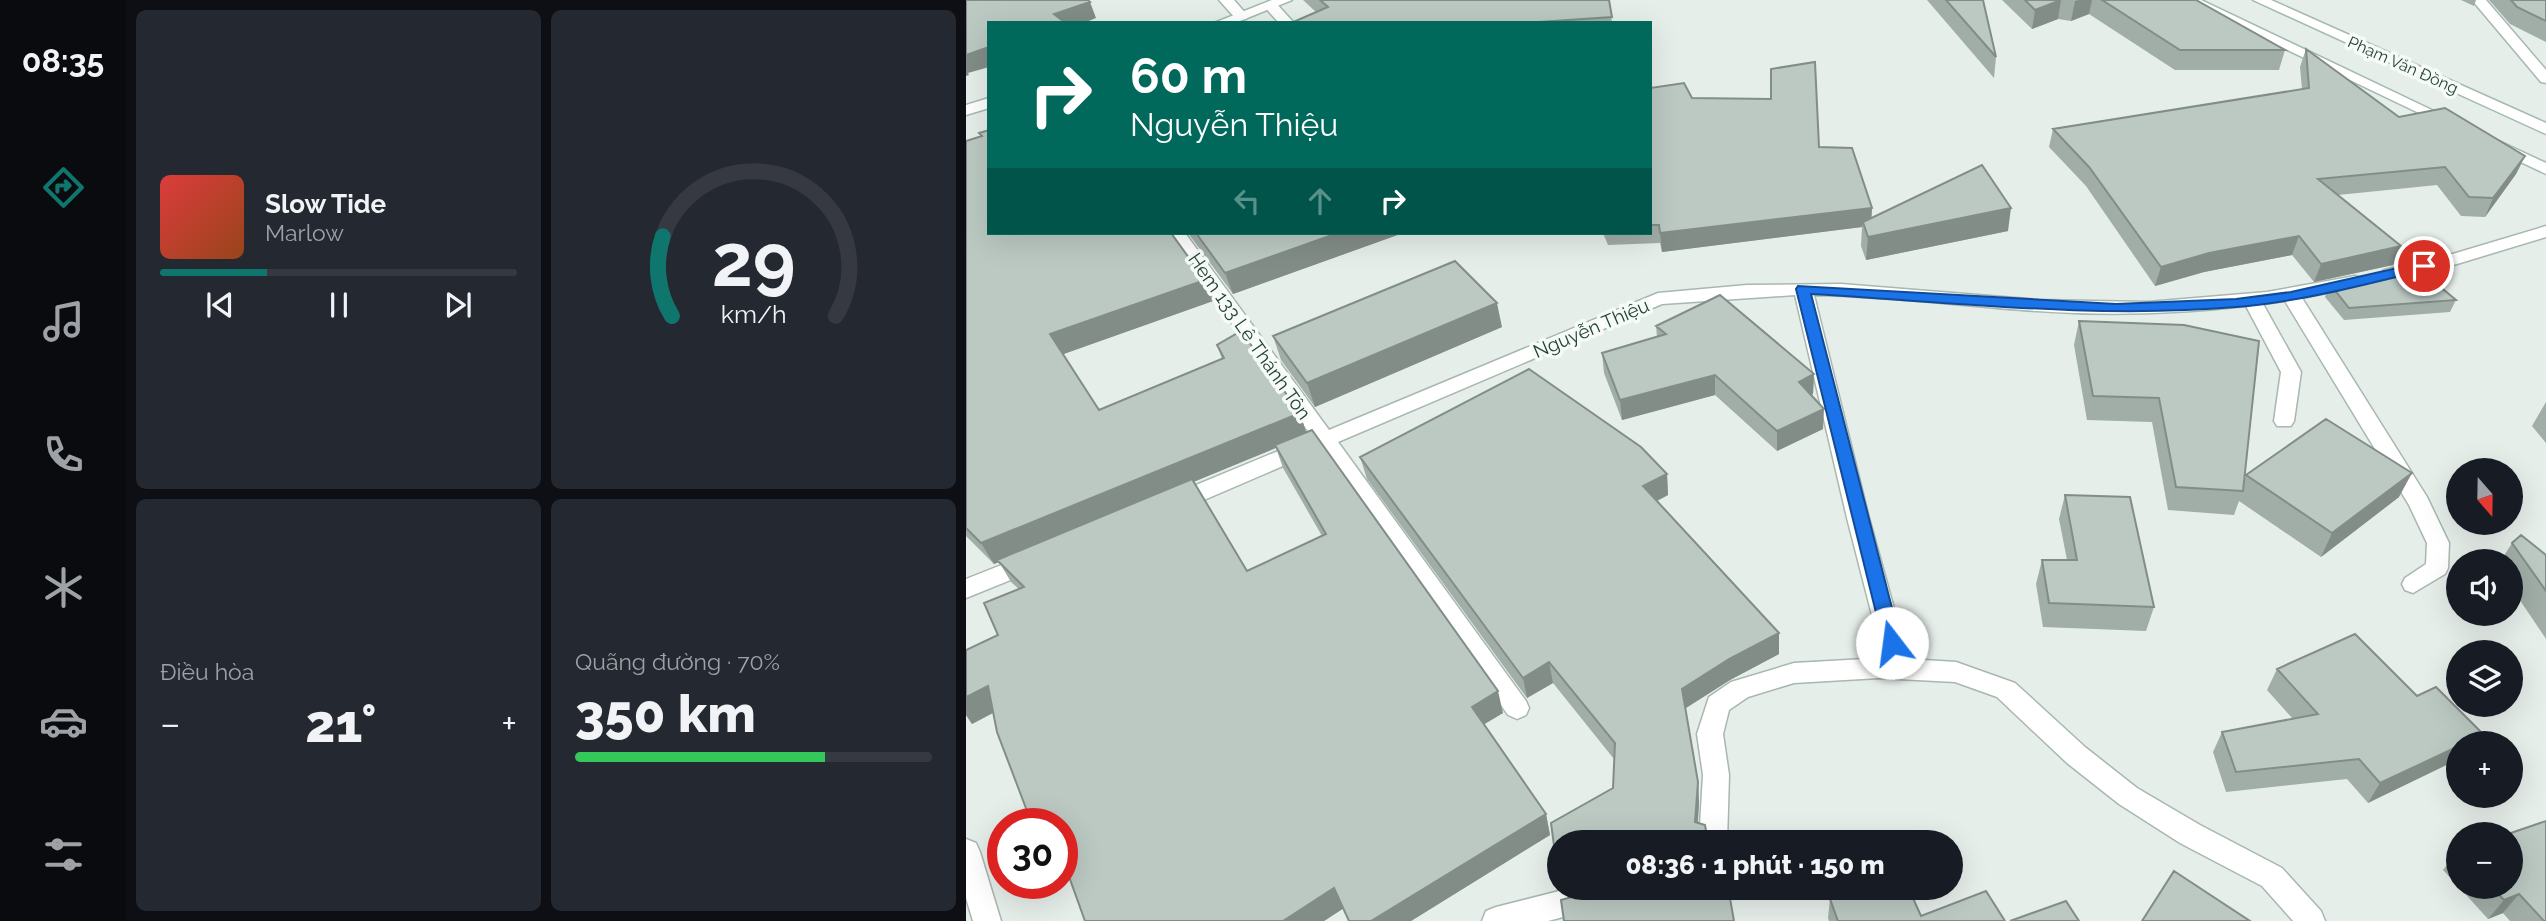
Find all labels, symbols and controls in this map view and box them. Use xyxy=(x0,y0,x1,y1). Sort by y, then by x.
street label: Phạm Văn Đồng xyxy=(2345,32,2461,98)
text: 08:35 xyxy=(22,42,104,79)
text: 60 m xyxy=(1130,47,1247,104)
icon: right xyxy=(1015,49,1106,140)
text: Nguyễn Thiệu xyxy=(1130,106,1338,143)
icon: directions xyxy=(39,163,88,212)
icon: left xyxy=(1228,182,1266,220)
icon: ahead xyxy=(1301,182,1339,220)
icon: right xyxy=(1374,182,1412,220)
text: Slow Tide xyxy=(265,189,386,219)
text: 29 xyxy=(712,218,795,303)
text: Marlow xyxy=(265,219,344,246)
pin xyxy=(2394,236,2454,296)
icon: arrive xyxy=(2405,247,2443,285)
street label: Hem 133 Lê Thánh Tôn xyxy=(1184,249,1316,423)
icon: previous xyxy=(201,286,239,324)
icon: pause xyxy=(320,286,358,324)
icon: next xyxy=(439,286,477,324)
street label: Nguyễn Thiệu xyxy=(1530,294,1652,362)
icon: music xyxy=(39,297,88,346)
text: km/h xyxy=(721,299,786,329)
icon: phone xyxy=(39,430,88,479)
north arrow xyxy=(2446,458,2524,536)
map controls xyxy=(2446,458,2523,899)
button: sound xyxy=(2446,549,2523,626)
icon: climate xyxy=(39,563,88,612)
position arrow xyxy=(1855,606,1929,680)
button: layers xyxy=(2446,640,2523,717)
text: Quãng đường · 70% xyxy=(575,648,780,675)
text: Điều hòa xyxy=(160,658,254,685)
text: 350 km xyxy=(575,683,756,744)
text: 21° xyxy=(305,693,376,754)
icon: car xyxy=(39,697,88,746)
text: − xyxy=(160,701,180,746)
text: + xyxy=(501,701,517,746)
button: + xyxy=(2446,731,2523,808)
speed limit sign: 30 xyxy=(987,808,1078,899)
button: − xyxy=(2446,822,2523,899)
icon: filters xyxy=(39,830,88,879)
text: 08:36 · 1 phút · 150 m xyxy=(1625,850,1885,880)

